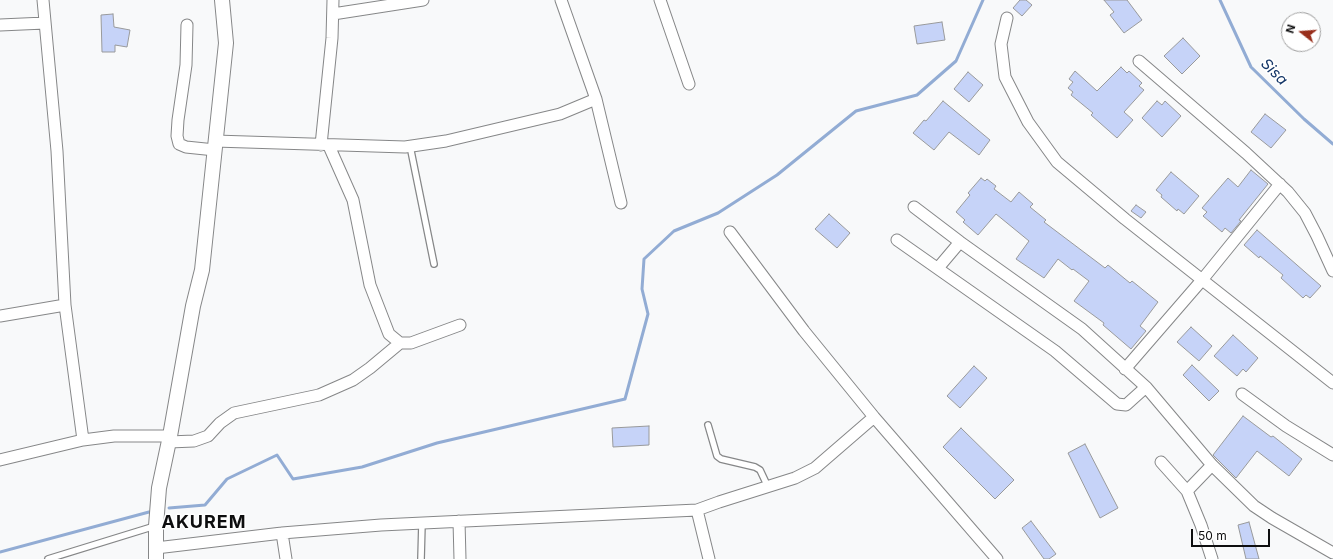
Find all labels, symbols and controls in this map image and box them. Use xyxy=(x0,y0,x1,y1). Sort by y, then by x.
north arrow xyxy=(1281,12,1321,52)
text: N xyxy=(1283,23,1298,35)
water label: Sisa xyxy=(1257,55,1291,89)
district label: AKUREM xyxy=(161,512,247,534)
scale bar xyxy=(1193,521,1272,547)
text: 50 m xyxy=(1198,528,1227,543)

